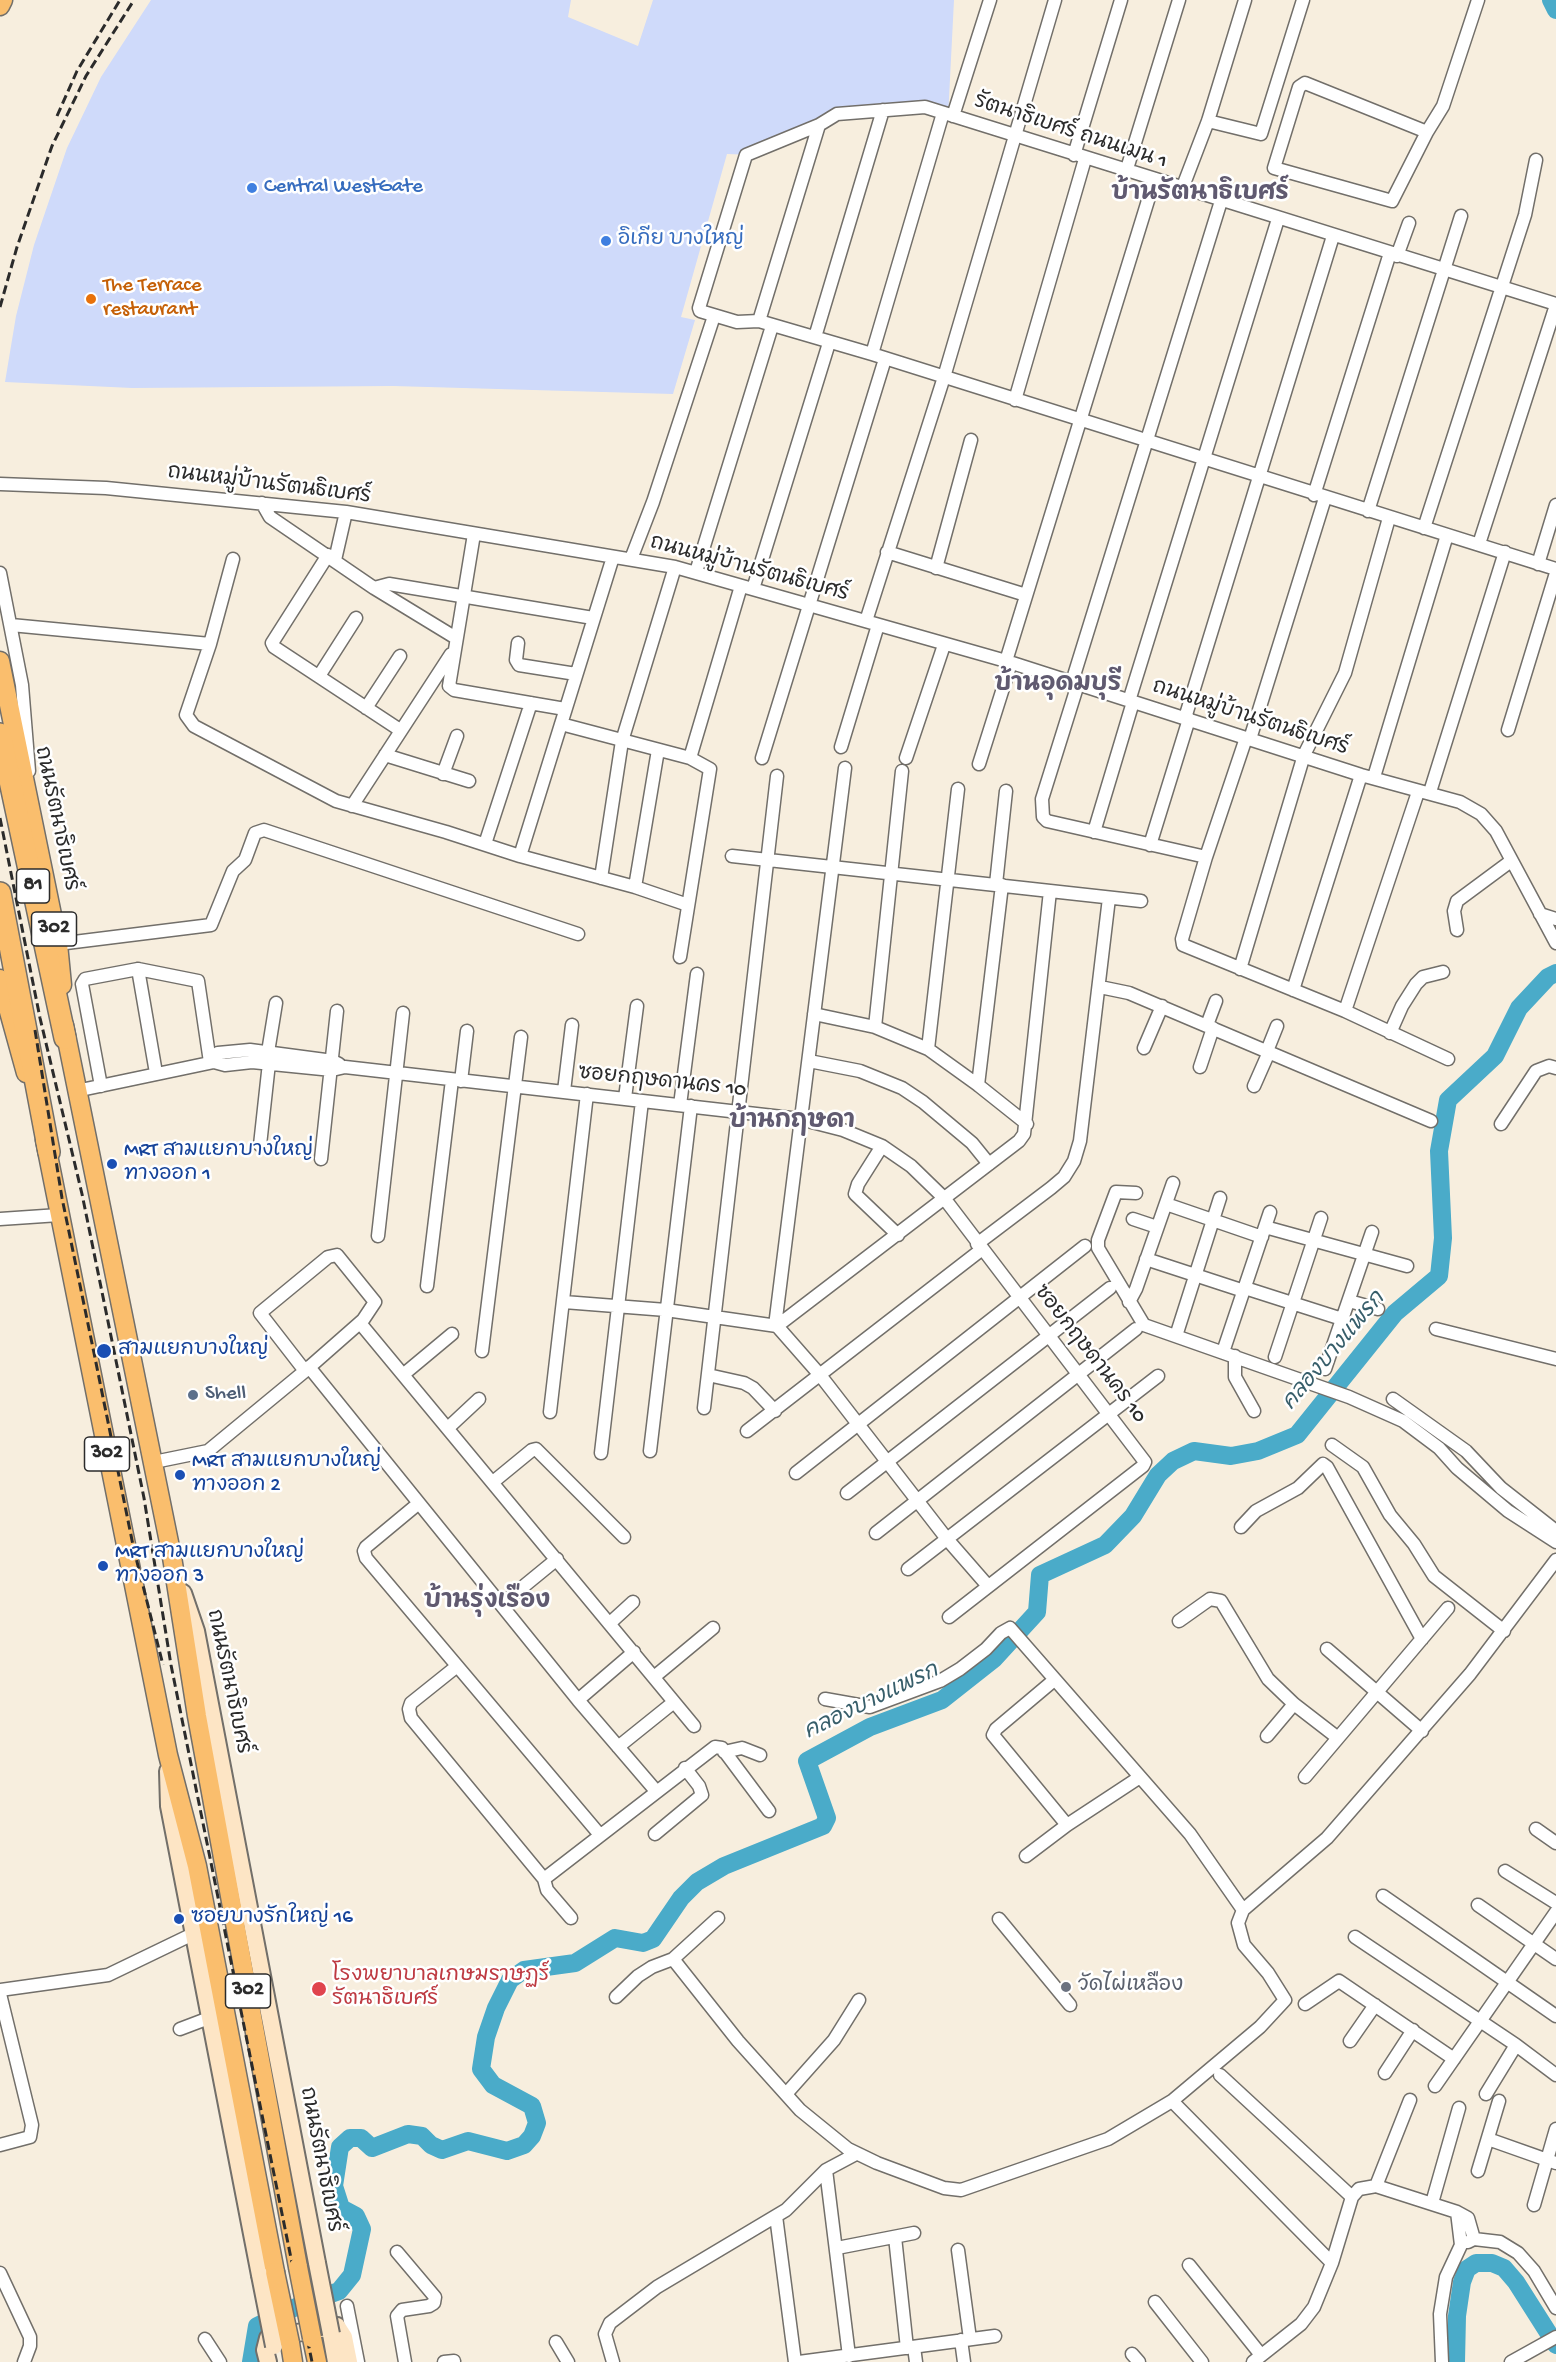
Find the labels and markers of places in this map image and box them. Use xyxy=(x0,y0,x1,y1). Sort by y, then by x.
place label: Central WestGate xyxy=(264,175,423,201)
marker: Central WestGate xyxy=(245,181,259,195)
place label: อิเกีย บางใหญ่ xyxy=(618,228,744,254)
marker: อิเกีย บางใหญ่ xyxy=(599,234,613,248)
place label: The Terrace restaurant xyxy=(103,274,202,324)
marker: The Terrace restaurant xyxy=(84,292,98,306)
place label: MRT สามแยกบางใหญ่ ทางออก 1 xyxy=(124,1139,313,1189)
marker: MRT สามแยกบางใหญ่ ทางออก 1 xyxy=(105,1157,119,1171)
place label: สามแยกบางใหญ่ xyxy=(118,1338,268,1364)
marker: สามแยกบางใหญ่ xyxy=(95,1342,113,1360)
place label: Shell xyxy=(205,1382,246,1408)
marker: Shell xyxy=(186,1388,200,1402)
place label: MRT สามแยกบางใหญ่ ทางออก 2 xyxy=(192,1450,381,1500)
marker: MRT สามแยกบางใหญ่ ทางออก 2 xyxy=(173,1468,187,1482)
place label: MRT สามแยกบางใหญ่ ทางออก 3 xyxy=(115,1541,304,1591)
marker: MRT สามแยกบางใหญ่ ทางออก 3 xyxy=(96,1559,110,1573)
place label: ซอยบางรักใหญ่ 16 xyxy=(191,1906,353,1932)
marker: ซอยบางรักใหญ่ 16 xyxy=(172,1912,186,1926)
place label: โรงพยาบาลเกษมราษฏร์ รัตนาธิเบศร์ xyxy=(332,1964,549,2014)
place label: วัดไผ่เหลือง xyxy=(1078,1974,1183,2000)
marker: โรงพยาบาลเกษมราษฏร์ รัตนาธิเบศร์ xyxy=(310,1980,328,1998)
marker: วัดไผ่เหลือง xyxy=(1059,1980,1073,1994)

